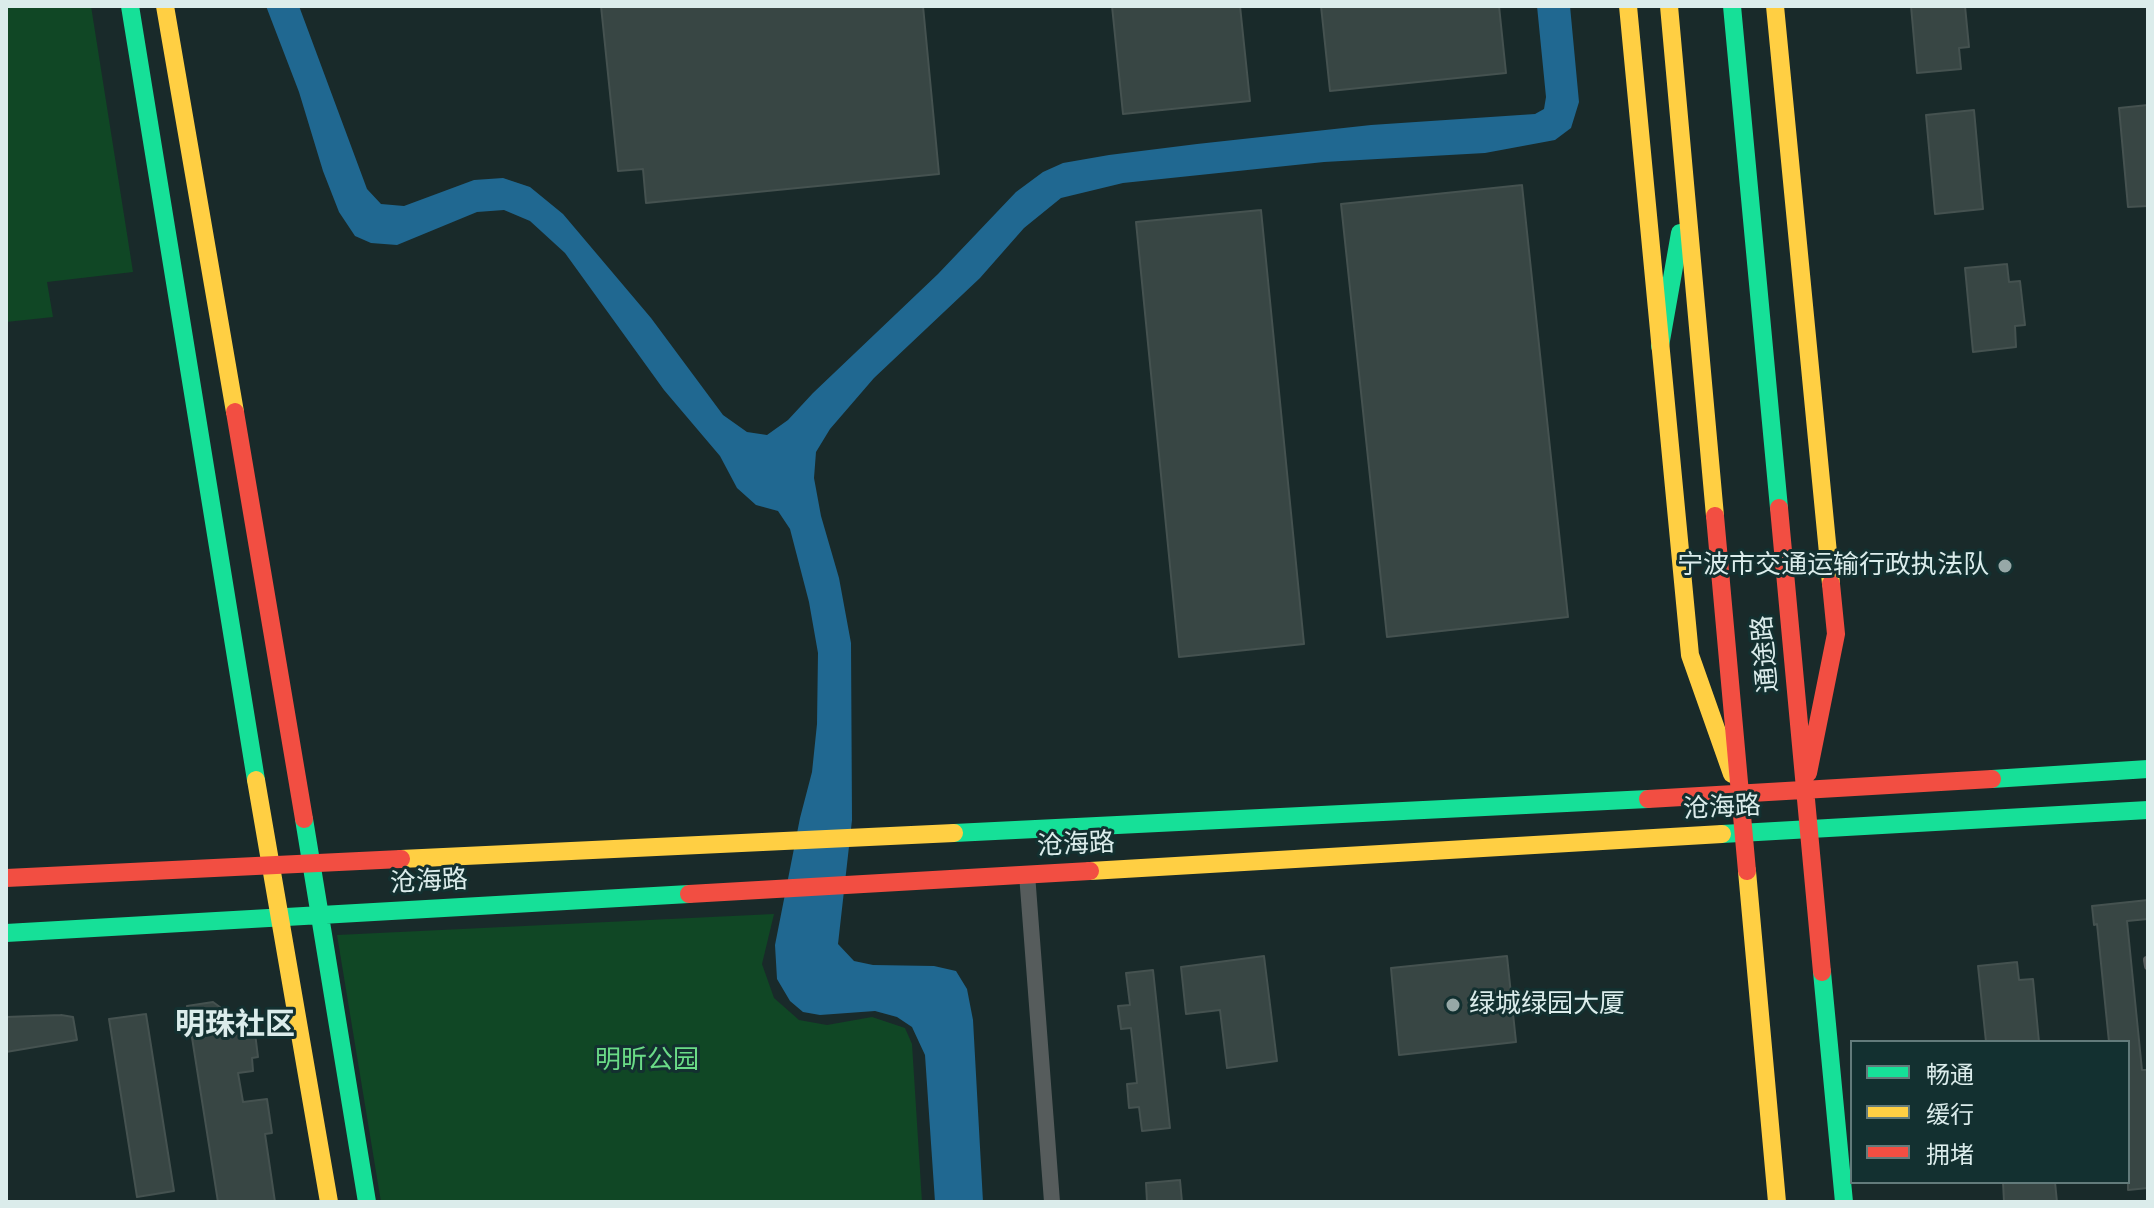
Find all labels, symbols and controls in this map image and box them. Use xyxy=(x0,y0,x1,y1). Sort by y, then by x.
place label: 宁波市交通运输行政执法队 xyxy=(1677,550,1989,582)
marker: 宁波市交通运输行政执法队 xyxy=(1996,557,2014,575)
street label: 通途路 xyxy=(1747,614,1785,694)
street label: 沧海路 xyxy=(1682,790,1762,826)
street label: 沧海路 xyxy=(1036,827,1116,863)
street label: 沧海路 xyxy=(389,864,469,900)
place label: 绿城绿园大厦 xyxy=(1469,989,1625,1021)
marker: 绿城绿园大厦 xyxy=(1444,996,1462,1014)
district label: 明珠社区 xyxy=(175,1007,295,1043)
legend xyxy=(1850,1040,2130,1184)
park label: 明昕公园 xyxy=(595,1045,699,1077)
text: 畅通 xyxy=(1926,1059,1974,1090)
text: 缓行 xyxy=(1926,1099,1974,1130)
text: 拥堵 xyxy=(1926,1139,1974,1170)

